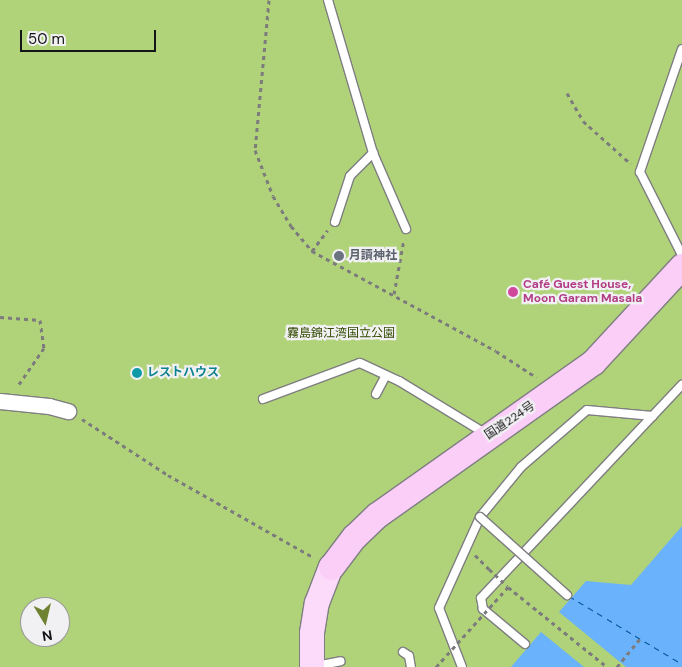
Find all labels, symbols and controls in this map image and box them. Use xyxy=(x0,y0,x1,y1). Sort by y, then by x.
scale bar xyxy=(22,20,159,52)
text: 50 m xyxy=(28,29,65,49)
place label: 月讀神社 xyxy=(349,249,397,263)
marker: 月讀神社 xyxy=(333,250,345,262)
place label: Café Guest House, Moon Garam Masala xyxy=(523,278,642,306)
marker: Café Guest House, Moon Garam Masala xyxy=(507,286,519,298)
park label: 霧島錦江湾国立公園 xyxy=(287,327,395,341)
place label: レストハウス xyxy=(147,366,219,380)
marker: レストハウス xyxy=(131,367,143,379)
street label: 国道224号 xyxy=(482,399,538,443)
north arrow xyxy=(20,597,70,647)
text: N xyxy=(41,626,54,646)

